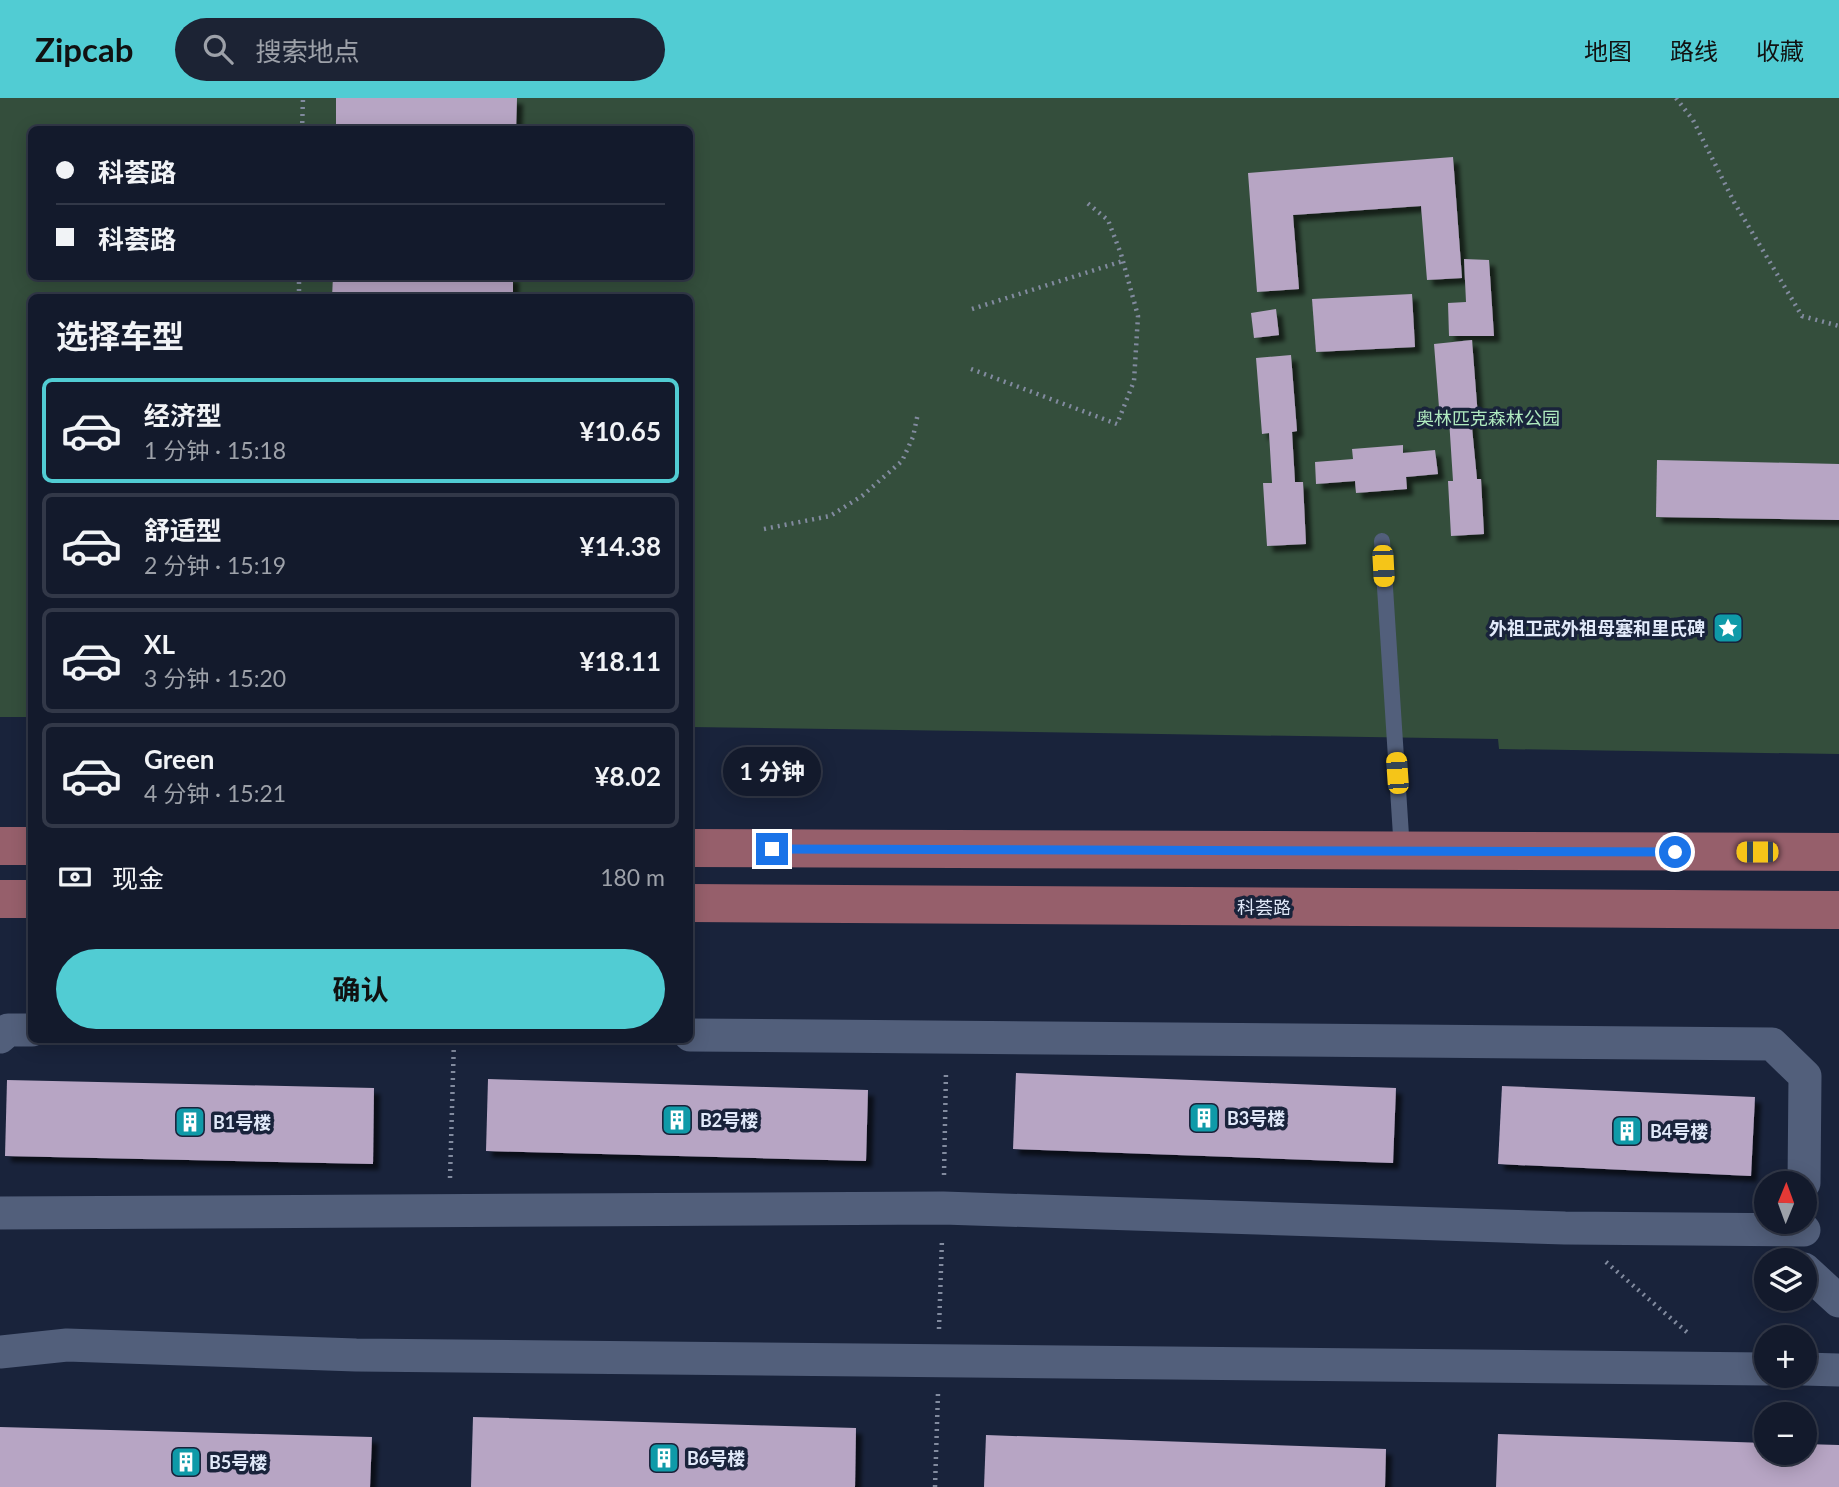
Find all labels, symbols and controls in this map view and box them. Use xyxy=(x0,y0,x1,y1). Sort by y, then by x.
search box xyxy=(175,18,665,81)
text: Zipcab xyxy=(35,29,133,69)
icon: search xyxy=(199,30,237,68)
text: 搜索地点 xyxy=(255,35,359,67)
text: 地图 xyxy=(1584,36,1632,65)
text: 路线 xyxy=(1670,36,1718,65)
text: 收藏 xyxy=(1756,36,1804,65)
text: 科荟路 xyxy=(98,156,176,188)
text: 科荟路 xyxy=(98,223,176,255)
text: 选择车型 xyxy=(56,316,184,355)
icon: car xyxy=(60,399,123,462)
text: 经济型 xyxy=(144,399,222,431)
park label: 奥林匹克森林公园 xyxy=(1416,407,1560,429)
text: ¥10.65 xyxy=(579,415,661,447)
text: 1 分钟 · 15:18 xyxy=(144,436,286,464)
icon: car xyxy=(60,514,123,577)
text: 舒适型 xyxy=(144,514,222,546)
text: ¥14.38 xyxy=(579,530,661,562)
car xyxy=(1372,544,1395,588)
text: 2 分钟 · 15:19 xyxy=(144,551,286,579)
place icon: 外祖卫武外祖母塞和里氏碑 xyxy=(1711,611,1745,645)
place label: 外祖卫武外祖母塞和里氏碑 xyxy=(1489,617,1705,639)
text: XL xyxy=(144,628,175,660)
icon: car xyxy=(60,629,123,692)
text: ¥18.11 xyxy=(579,645,661,677)
text: 3 分钟 · 15:20 xyxy=(144,664,286,692)
text: Green xyxy=(144,743,214,775)
icon: car xyxy=(60,744,123,807)
callout: 1 分钟 xyxy=(723,748,821,796)
car xyxy=(1386,751,1409,795)
text: 1 分钟 xyxy=(740,757,804,785)
text: ¥8.02 xyxy=(595,760,661,792)
text: 4 分钟 · 15:21 xyxy=(144,779,286,807)
route end xyxy=(756,833,788,865)
route start xyxy=(1659,836,1691,868)
car xyxy=(1737,842,1779,863)
icon: cash xyxy=(56,858,94,896)
text: 现金 xyxy=(112,862,164,894)
text: 180 m xyxy=(600,863,665,891)
street label: 科荟路 xyxy=(1237,896,1291,918)
button: 确认 xyxy=(56,949,665,1029)
building icon: B3号楼 xyxy=(1187,1101,1221,1135)
building icon: B2号楼 xyxy=(660,1103,694,1137)
building icon: B1号楼 xyxy=(173,1105,207,1139)
place label: B3号楼 xyxy=(1227,1107,1285,1129)
place label: B2号楼 xyxy=(700,1109,758,1131)
place label: B1号楼 xyxy=(213,1111,271,1133)
building icon: B4号楼 xyxy=(1610,1114,1644,1148)
place label: B4号楼 xyxy=(1650,1120,1708,1142)
north arrow xyxy=(1754,1171,1816,1234)
map controls xyxy=(1754,1171,1817,1465)
button: layers xyxy=(1754,1248,1817,1311)
button: + xyxy=(1754,1325,1817,1388)
button: − xyxy=(1754,1402,1817,1465)
building icon: B6号楼 xyxy=(647,1441,681,1475)
building icon: B5号楼 xyxy=(169,1445,203,1479)
place label: B6号楼 xyxy=(687,1447,745,1469)
place label: B5号楼 xyxy=(209,1451,267,1473)

